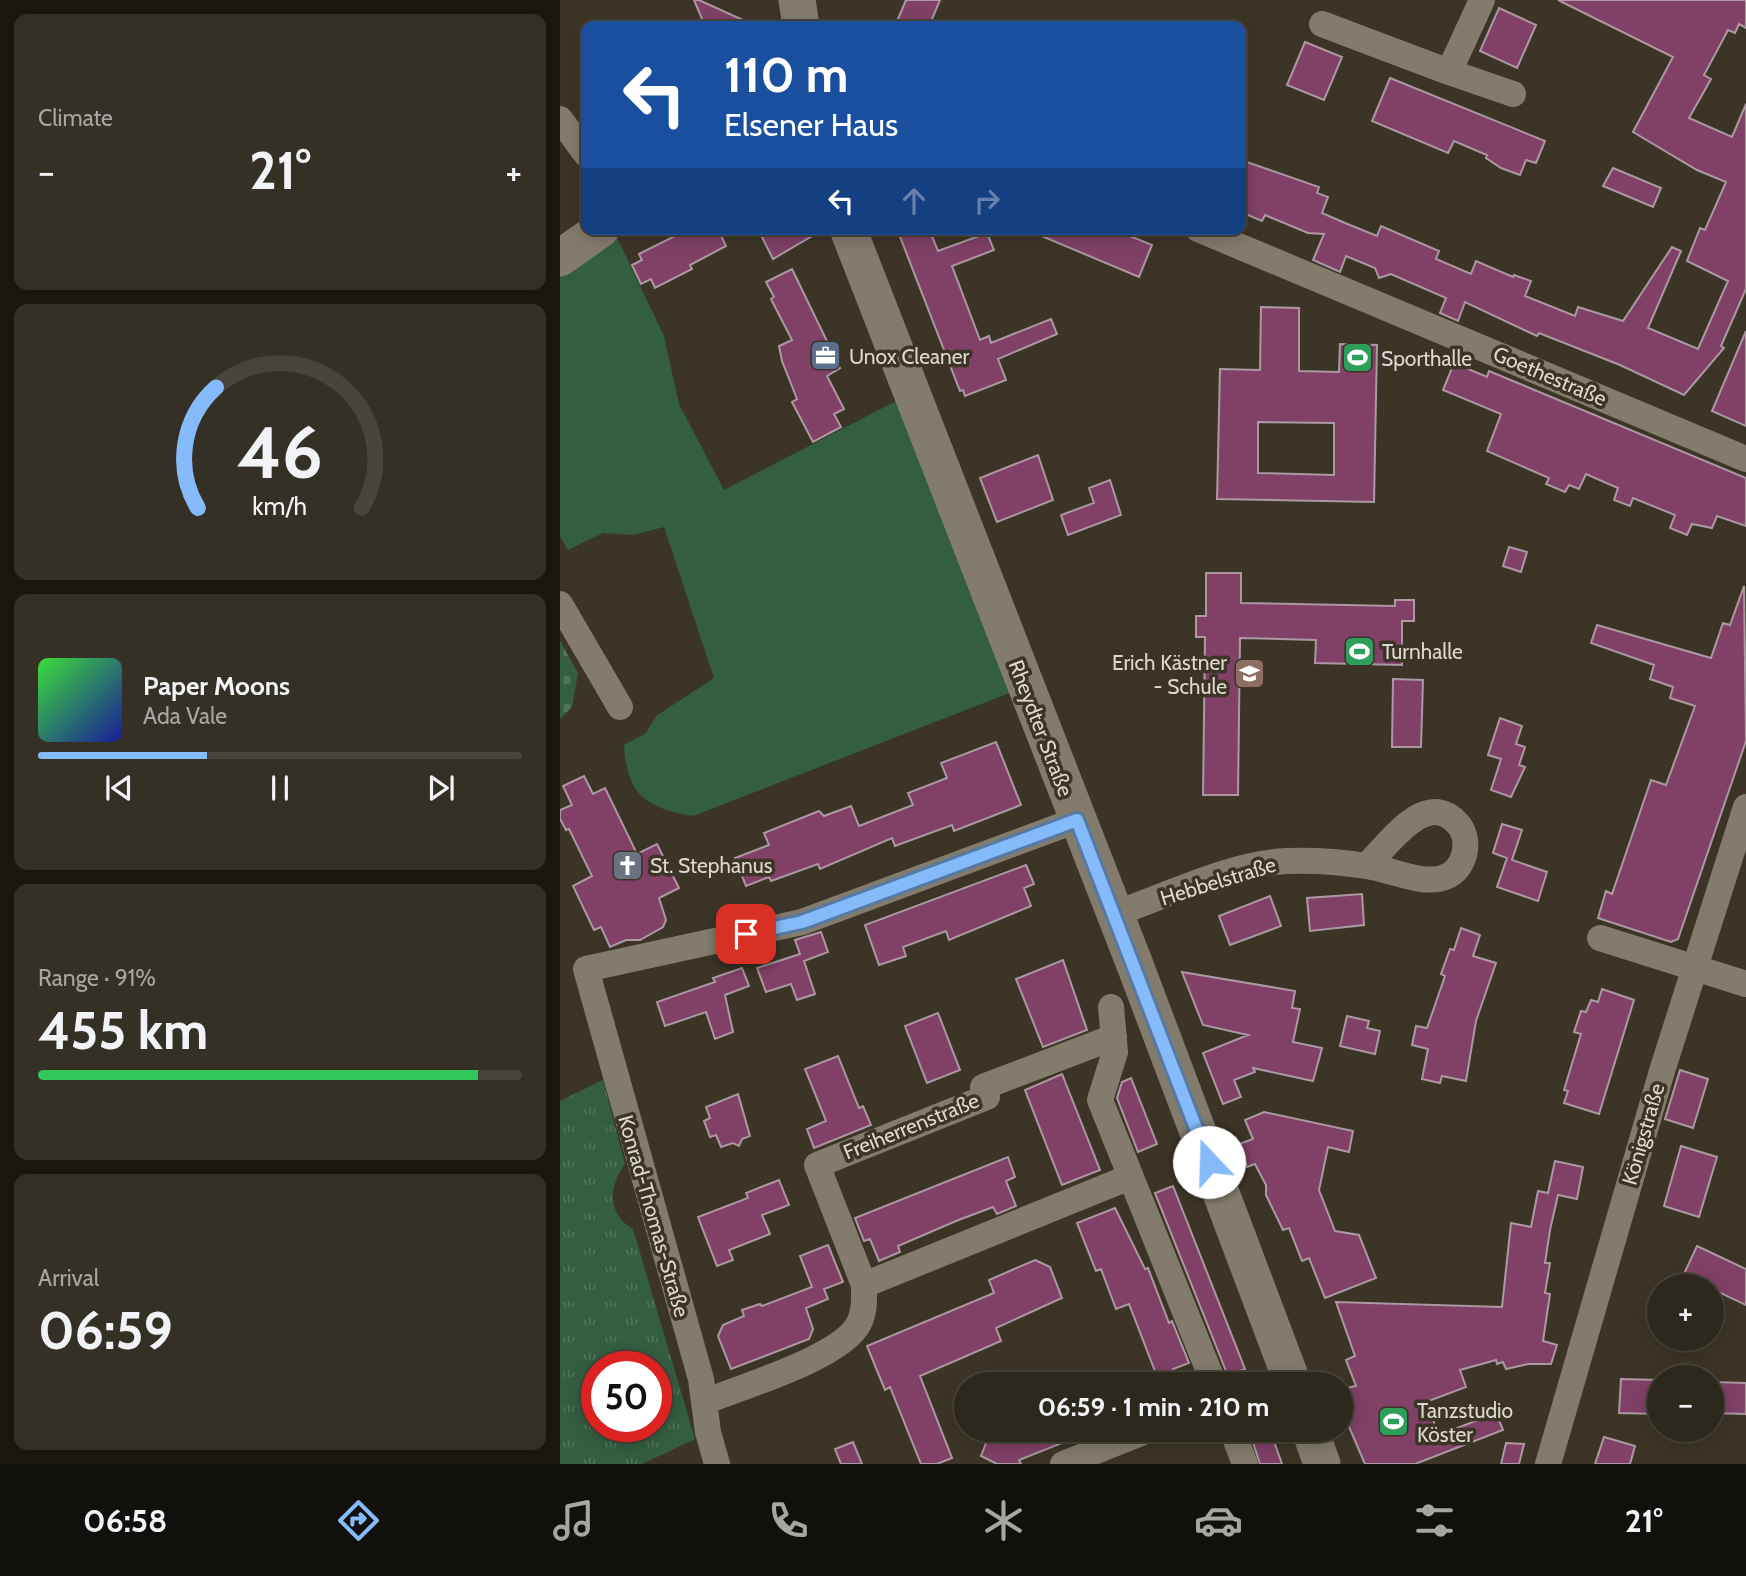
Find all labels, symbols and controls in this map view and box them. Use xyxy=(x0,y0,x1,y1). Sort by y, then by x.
text: 110 m xyxy=(724,45,848,104)
icon: left xyxy=(609,49,700,140)
text: Climate xyxy=(38,104,113,132)
text: Elsener Haus xyxy=(724,105,898,144)
text: 21° xyxy=(249,139,311,202)
text: − xyxy=(38,148,55,195)
text: + xyxy=(505,148,522,195)
icon: left xyxy=(822,182,860,220)
icon: ahead xyxy=(895,182,933,220)
icon: right xyxy=(968,182,1006,220)
office icon: Unox Cleaner xyxy=(809,339,843,373)
sports icon: Sporthalle xyxy=(1341,341,1375,375)
street label: Goethestraße xyxy=(1490,341,1611,411)
place label: Unox Cleaner xyxy=(849,344,970,369)
place label: Sporthalle xyxy=(1381,346,1472,371)
text: 46 xyxy=(237,408,323,496)
text: km/h xyxy=(253,491,307,521)
sports icon: Turnhalle xyxy=(1342,634,1376,668)
place label: Turnhalle xyxy=(1382,639,1463,664)
place label: Erich Kästner - Schule xyxy=(1112,650,1227,699)
street label: Rheydter Straße xyxy=(1004,656,1079,800)
school or university icon: Erich Kästner - Schule xyxy=(1233,657,1267,691)
text: Paper Moons xyxy=(143,670,290,702)
text: Ada Vale xyxy=(143,702,227,730)
icon: previous xyxy=(100,769,138,807)
icon: pause xyxy=(261,769,299,807)
icon: next xyxy=(422,769,460,807)
church icon: St. Stephanus xyxy=(610,848,644,882)
street label: Hebbelstraße xyxy=(1157,852,1279,910)
place label: St. Stephanus xyxy=(650,853,773,878)
pin xyxy=(716,904,776,964)
icon: arrive xyxy=(727,915,765,953)
text: Range · 91% xyxy=(38,964,156,992)
text: 455 km xyxy=(38,999,208,1062)
street label: Königstraße xyxy=(1617,1080,1669,1188)
street label: Freiherrenstraße xyxy=(839,1087,983,1165)
street label: Konrad-Thomas-Straße xyxy=(613,1112,695,1320)
position arrow xyxy=(1172,1125,1246,1199)
text: Arrival xyxy=(38,1264,99,1292)
map controls xyxy=(1647,1274,1724,1442)
button: + xyxy=(1647,1274,1724,1351)
text: 06:59 xyxy=(38,1299,173,1362)
speed limit sign: 50 xyxy=(581,1351,672,1442)
button: − xyxy=(1647,1365,1724,1442)
text: 06:59 · 1 min · 210 m xyxy=(1038,1391,1269,1423)
place label: Tanzstudio Köster xyxy=(1417,1398,1513,1447)
sports icon: Tanzstudio Köster xyxy=(1377,1405,1411,1439)
icon: directions xyxy=(334,1496,383,1545)
icon: music xyxy=(549,1496,598,1545)
icon: phone xyxy=(764,1496,813,1545)
icon: climate xyxy=(979,1496,1028,1545)
icon: car xyxy=(1194,1496,1243,1545)
icon: filters xyxy=(1410,1496,1459,1545)
text: 06:58 xyxy=(83,1501,167,1540)
text: 21° xyxy=(1625,1501,1663,1540)

